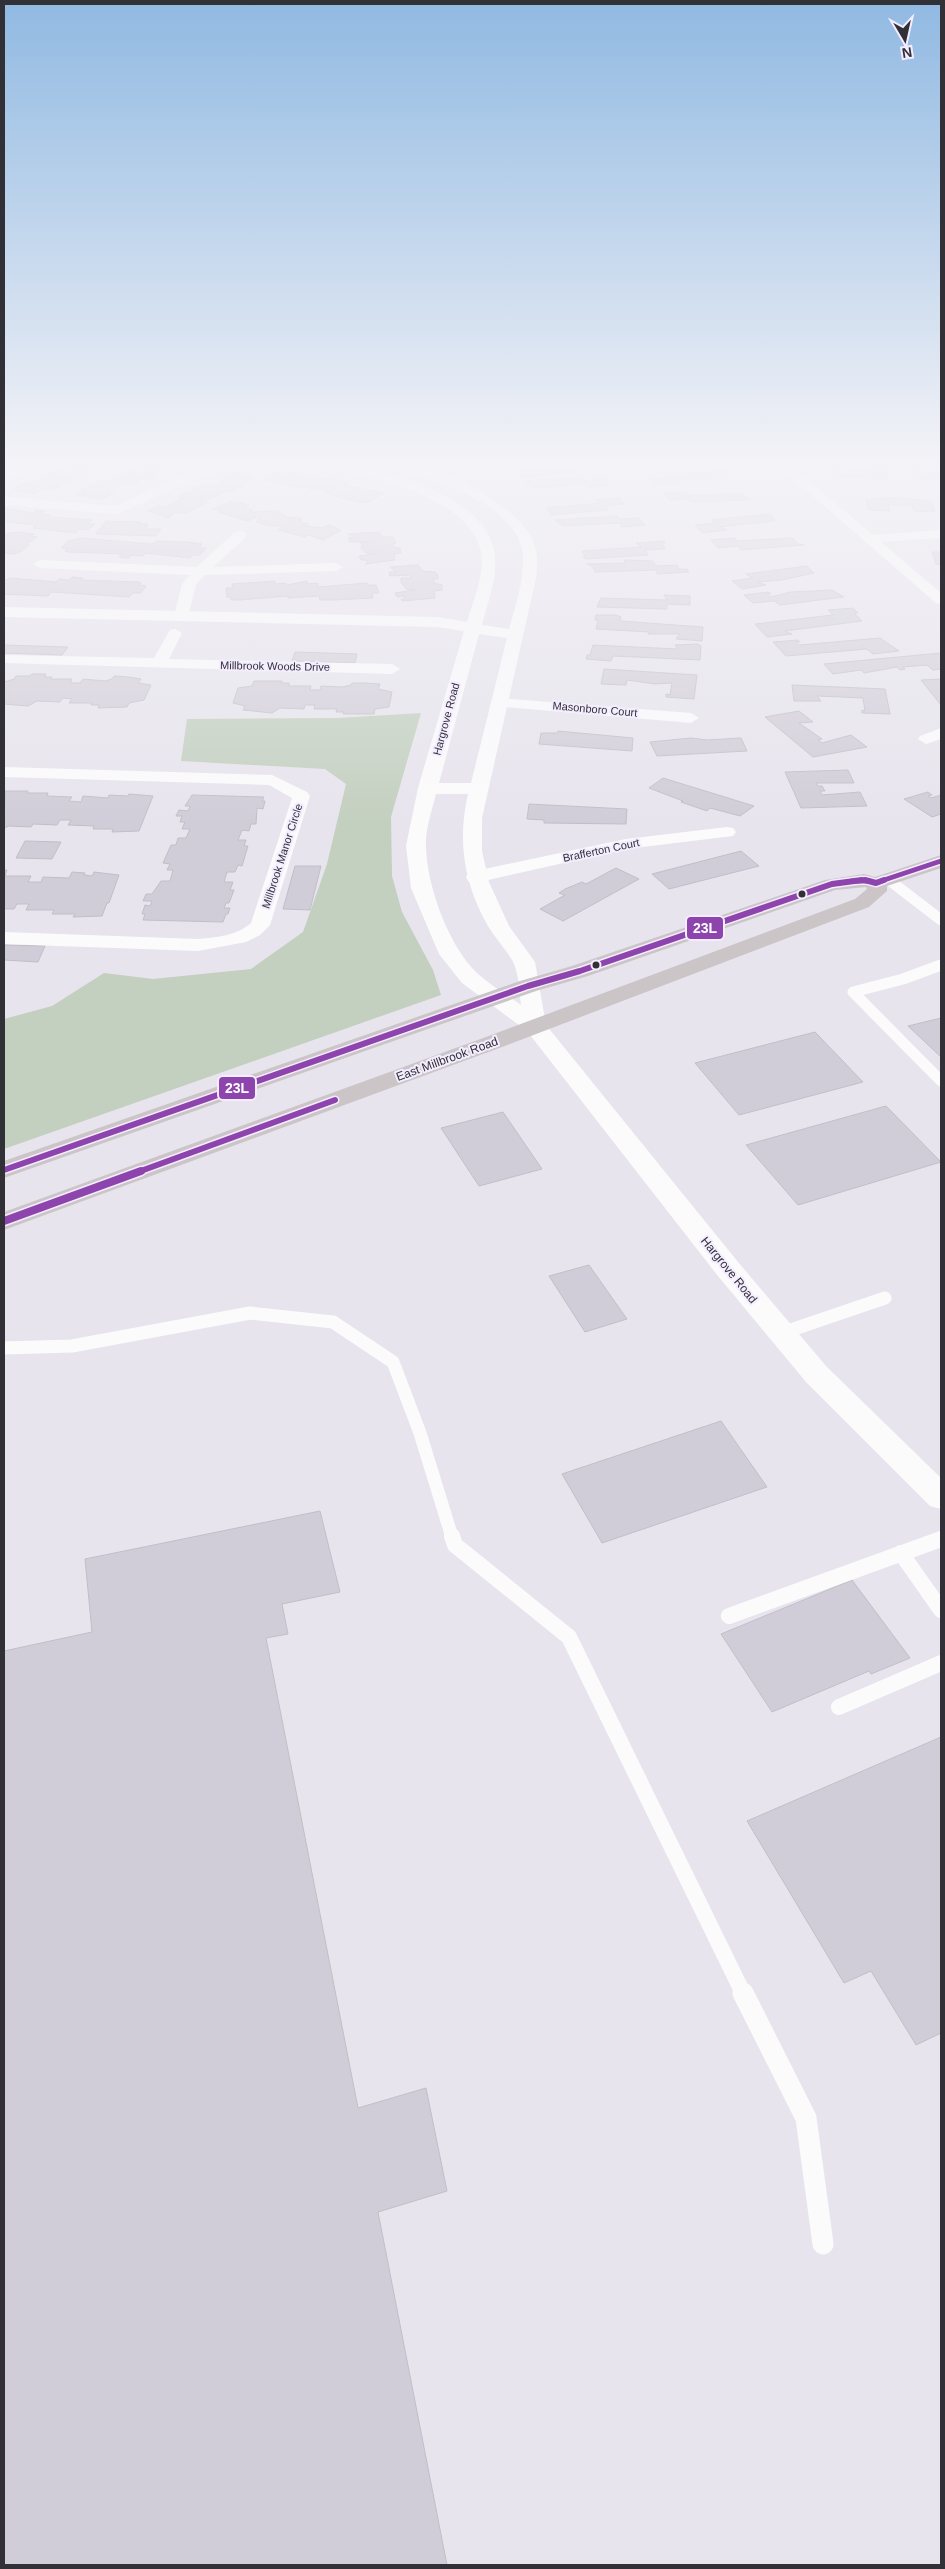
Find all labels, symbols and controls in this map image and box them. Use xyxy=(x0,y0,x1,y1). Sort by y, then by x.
north arrow xyxy=(880,15,930,65)
text: N xyxy=(901,44,913,62)
street label: Millbrook Woods Drive xyxy=(220,659,330,673)
street label: Hargrove Road xyxy=(431,681,461,757)
street label: Masonboro Court xyxy=(552,699,638,719)
street label: Millbrook Manor Circle xyxy=(259,802,305,910)
street label: Brafferton Court xyxy=(562,836,640,864)
unlabelled marker xyxy=(797,889,807,899)
line badge: 23L xyxy=(686,916,724,940)
text: 23L xyxy=(693,920,718,936)
unlabelled marker xyxy=(591,960,601,970)
street label: East Millbrook Road xyxy=(394,1034,500,1084)
line badge: 23L xyxy=(218,1076,256,1100)
text: 23L xyxy=(225,1080,250,1096)
street label: Hargrove Road xyxy=(698,1234,760,1306)

